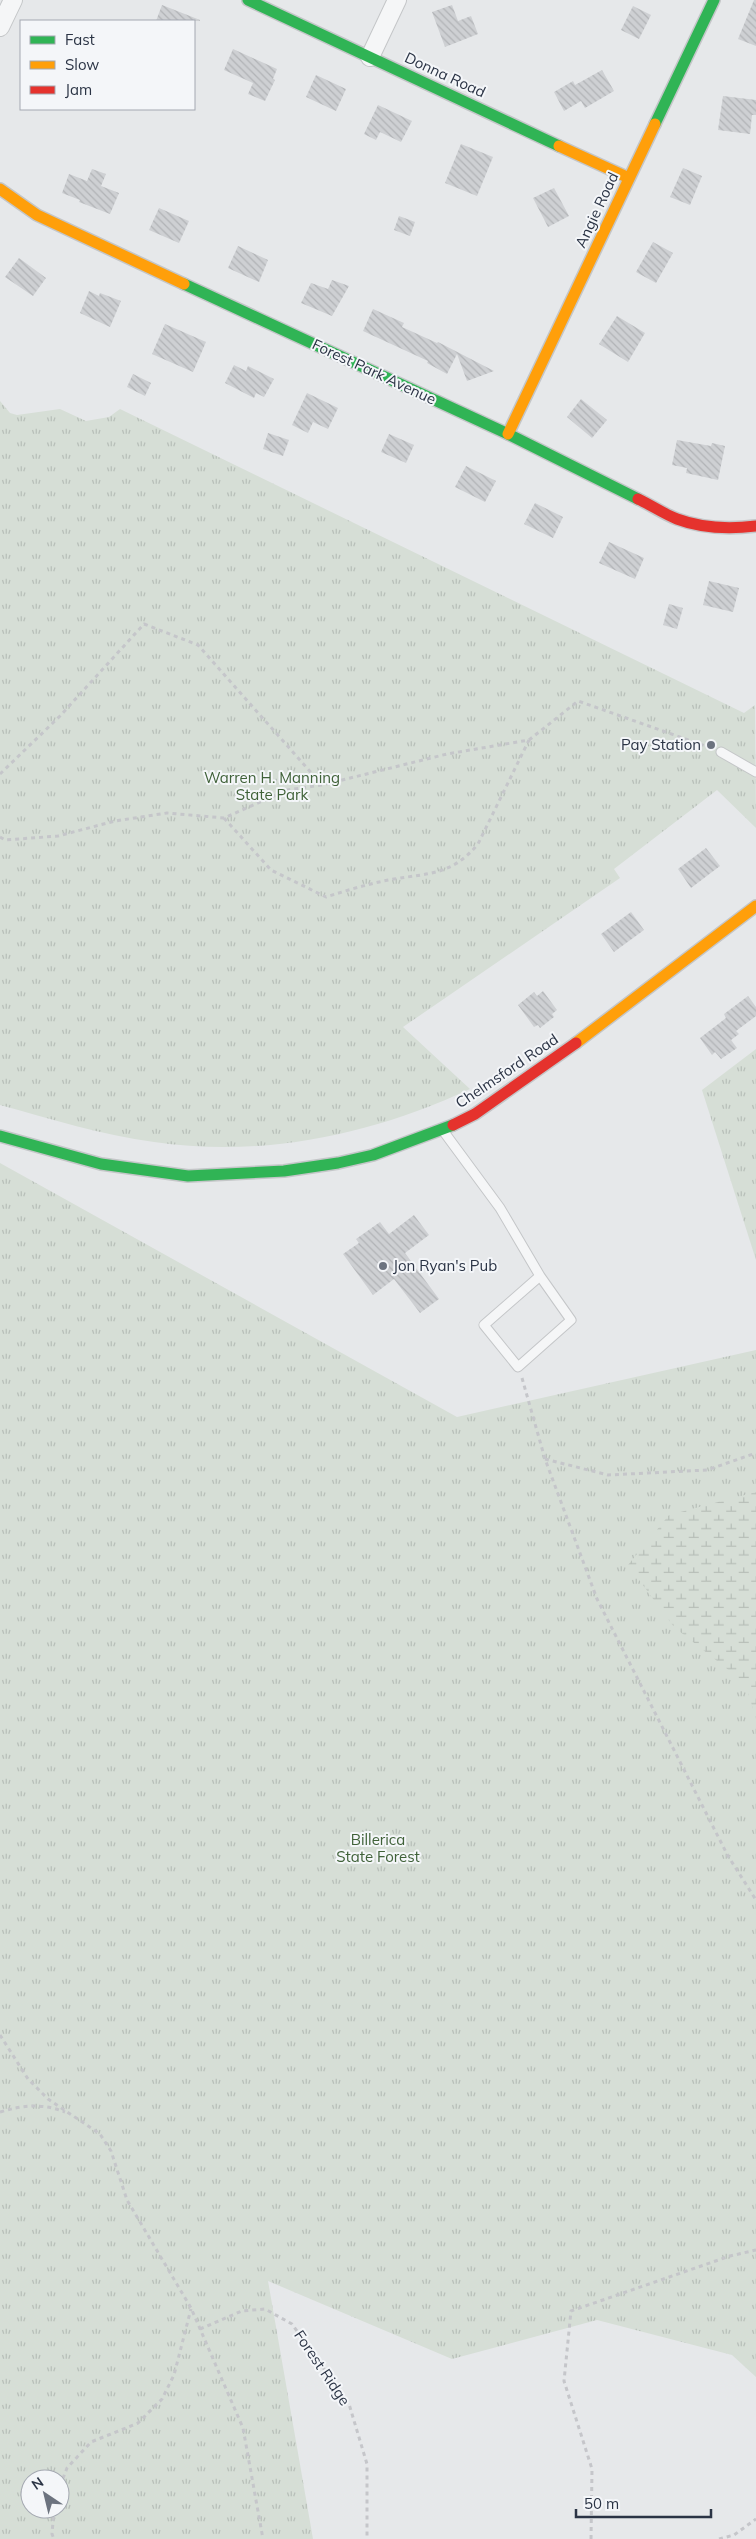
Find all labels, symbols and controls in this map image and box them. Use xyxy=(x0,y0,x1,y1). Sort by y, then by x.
legend xyxy=(20,20,195,110)
text: Fast xyxy=(65,30,95,49)
street label: Donna Road xyxy=(402,48,489,102)
text: Slow xyxy=(65,55,99,74)
text: Jam xyxy=(65,80,92,99)
street label: Angie Road xyxy=(571,169,622,251)
street label: Forest Park Avenue xyxy=(309,335,439,409)
place label: Pay Station xyxy=(621,735,701,754)
marker: Pay Station xyxy=(705,739,717,751)
park label: Warren H. Manning State Park xyxy=(204,768,340,804)
street label: Chelmsford Road xyxy=(452,1029,562,1112)
place label: Jon Ryan's Pub xyxy=(393,1256,497,1275)
marker: Jon Ryan's Pub xyxy=(377,1260,389,1272)
park label: Billerica State Forest xyxy=(336,1830,420,1866)
street label: Forest Ridge xyxy=(290,2326,355,2409)
north arrow xyxy=(20,2469,70,2519)
text: N xyxy=(28,2473,47,2494)
scale bar xyxy=(576,2486,711,2518)
text: 50 m xyxy=(584,2494,619,2513)

